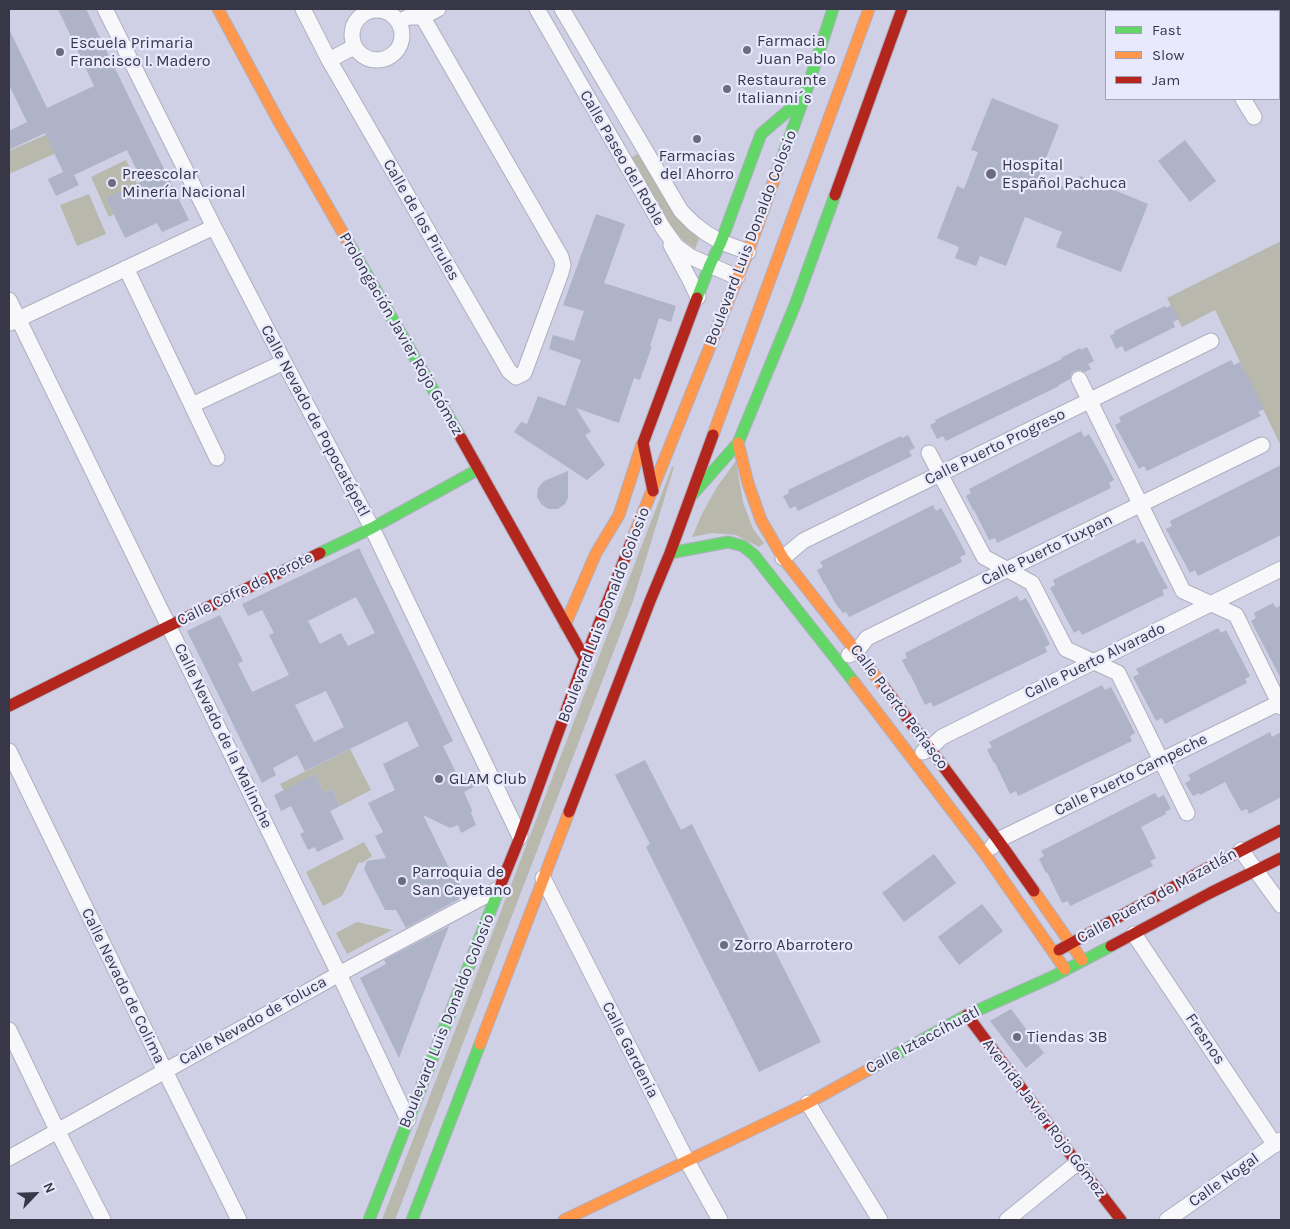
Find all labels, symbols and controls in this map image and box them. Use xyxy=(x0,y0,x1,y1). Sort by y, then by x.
legend xyxy=(1105,10,1280,100)
text: Fast xyxy=(1152,21,1181,39)
place label: Farmacia Juan Pablo xyxy=(757,31,836,69)
place label: Escuela Primaria Francisco I. Madero xyxy=(70,33,211,71)
marker: Farmacia Juan Pablo xyxy=(741,44,753,56)
marker: Escuela Primaria Francisco I. Madero xyxy=(54,46,66,58)
text: Slow xyxy=(1152,46,1184,64)
place label: Restaurante Italianni´s xyxy=(737,70,826,108)
text: Jam xyxy=(1152,71,1180,89)
marker: Restaurante Italianni´s xyxy=(721,83,733,95)
street label: Calle Paseo del Roble xyxy=(575,87,669,229)
street label: Boulevard Luis Donaldo Colosio xyxy=(701,128,801,348)
marker: Farmacias del Ahorro xyxy=(691,133,703,145)
place label: Farmacias del Ahorro xyxy=(659,146,735,184)
place label: Hospital Español Pachuca xyxy=(1002,155,1127,193)
street label: Calle de los Pirules xyxy=(379,156,463,284)
place label: Preescolar Minería Nacional xyxy=(122,164,246,202)
marker: Hospital Español Pachuca xyxy=(984,167,998,181)
marker: Preescolar Minería Nacional xyxy=(106,177,118,189)
street label: Prolongación Javier Rojo Gómez xyxy=(335,229,467,439)
street label: Calle Nevado de Popocatépetl xyxy=(256,322,374,520)
street label: Calle Puerto Progreso xyxy=(921,405,1069,489)
street label: Boulevard Luis Donaldo Colosio xyxy=(554,505,654,725)
street label: Calle Puerto Tuxpan xyxy=(978,510,1116,590)
street label: Calle Cofre de Perote xyxy=(174,548,316,630)
street label: Calle Puerto Alvarado xyxy=(1022,619,1168,703)
street label: Calle Nevado de la Malinche xyxy=(170,640,276,832)
street label: Calle Puerto Peñasco xyxy=(846,641,952,773)
street label: Calle Puerto Campeche xyxy=(1051,730,1211,820)
place label: GLAM Club xyxy=(449,769,527,789)
marker: GLAM Club xyxy=(433,773,445,785)
street label: Calle Puerto de Mazatlán xyxy=(1074,844,1240,948)
place label: Parroquia de San Cayetano xyxy=(412,862,511,900)
marker: Parroquia de San Cayetano xyxy=(396,875,408,887)
street label: Calle Nevado de Colima xyxy=(77,905,169,1067)
street label: Boulevard Luis Donaldo Colosio xyxy=(395,911,499,1131)
place label: Zorro Abarrotero xyxy=(734,935,853,955)
marker: Zorro Abarrotero xyxy=(718,939,730,951)
street label: Calle Nevado de Toluca xyxy=(176,972,330,1070)
street label: Calle Gardenia xyxy=(598,999,662,1101)
street label: Calle Iztaccíhuatl xyxy=(863,1002,983,1078)
street label: Fresnos xyxy=(1181,1010,1229,1068)
place label: Tiendas 3B xyxy=(1027,1027,1108,1047)
marker: Tiendas 3B xyxy=(1011,1031,1023,1043)
street label: Avenida Javier Rojo Gómez xyxy=(978,1035,1110,1201)
street label: Calle Nogal xyxy=(1185,1149,1263,1211)
north arrow xyxy=(10,1169,60,1219)
text: N xyxy=(39,1180,59,1196)

